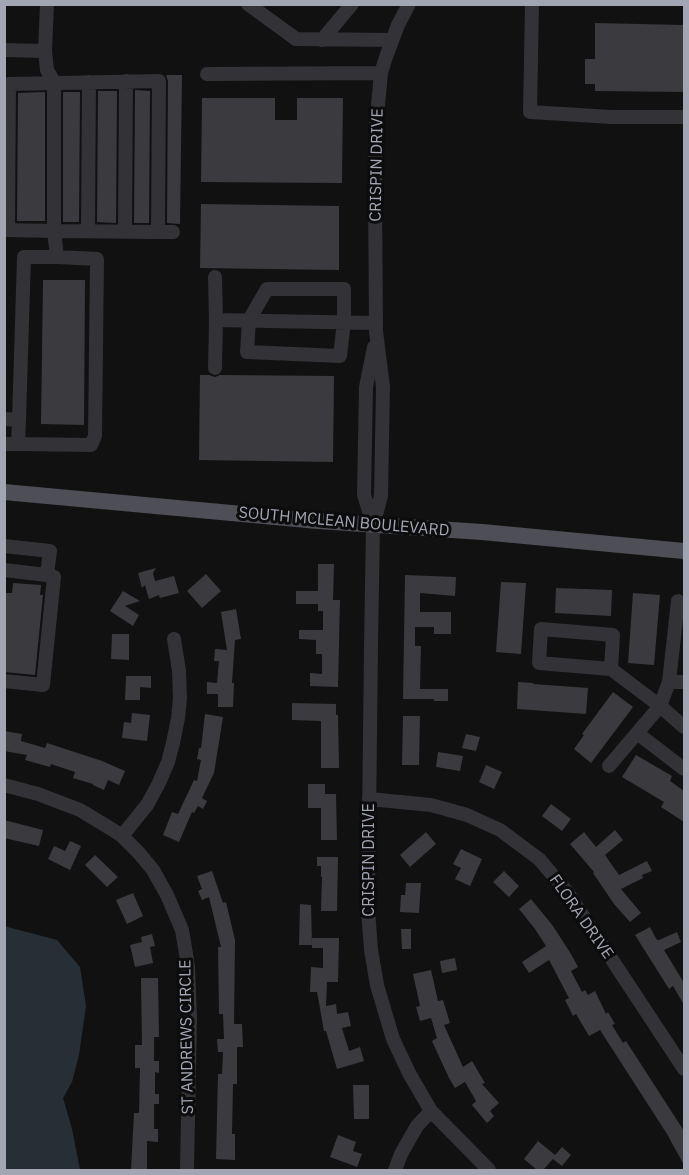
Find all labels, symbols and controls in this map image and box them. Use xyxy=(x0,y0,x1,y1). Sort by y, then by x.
street label: CRISPIN DRIVE xyxy=(366,108,388,222)
street label: SOUTH MCLEAN BOULEVARD xyxy=(238,503,450,541)
street label: CRISPIN DRIVE xyxy=(359,803,379,917)
street label: FLORA DRIVE xyxy=(545,871,617,963)
street label: ST ANDREWS CIRCLE xyxy=(176,959,198,1115)

